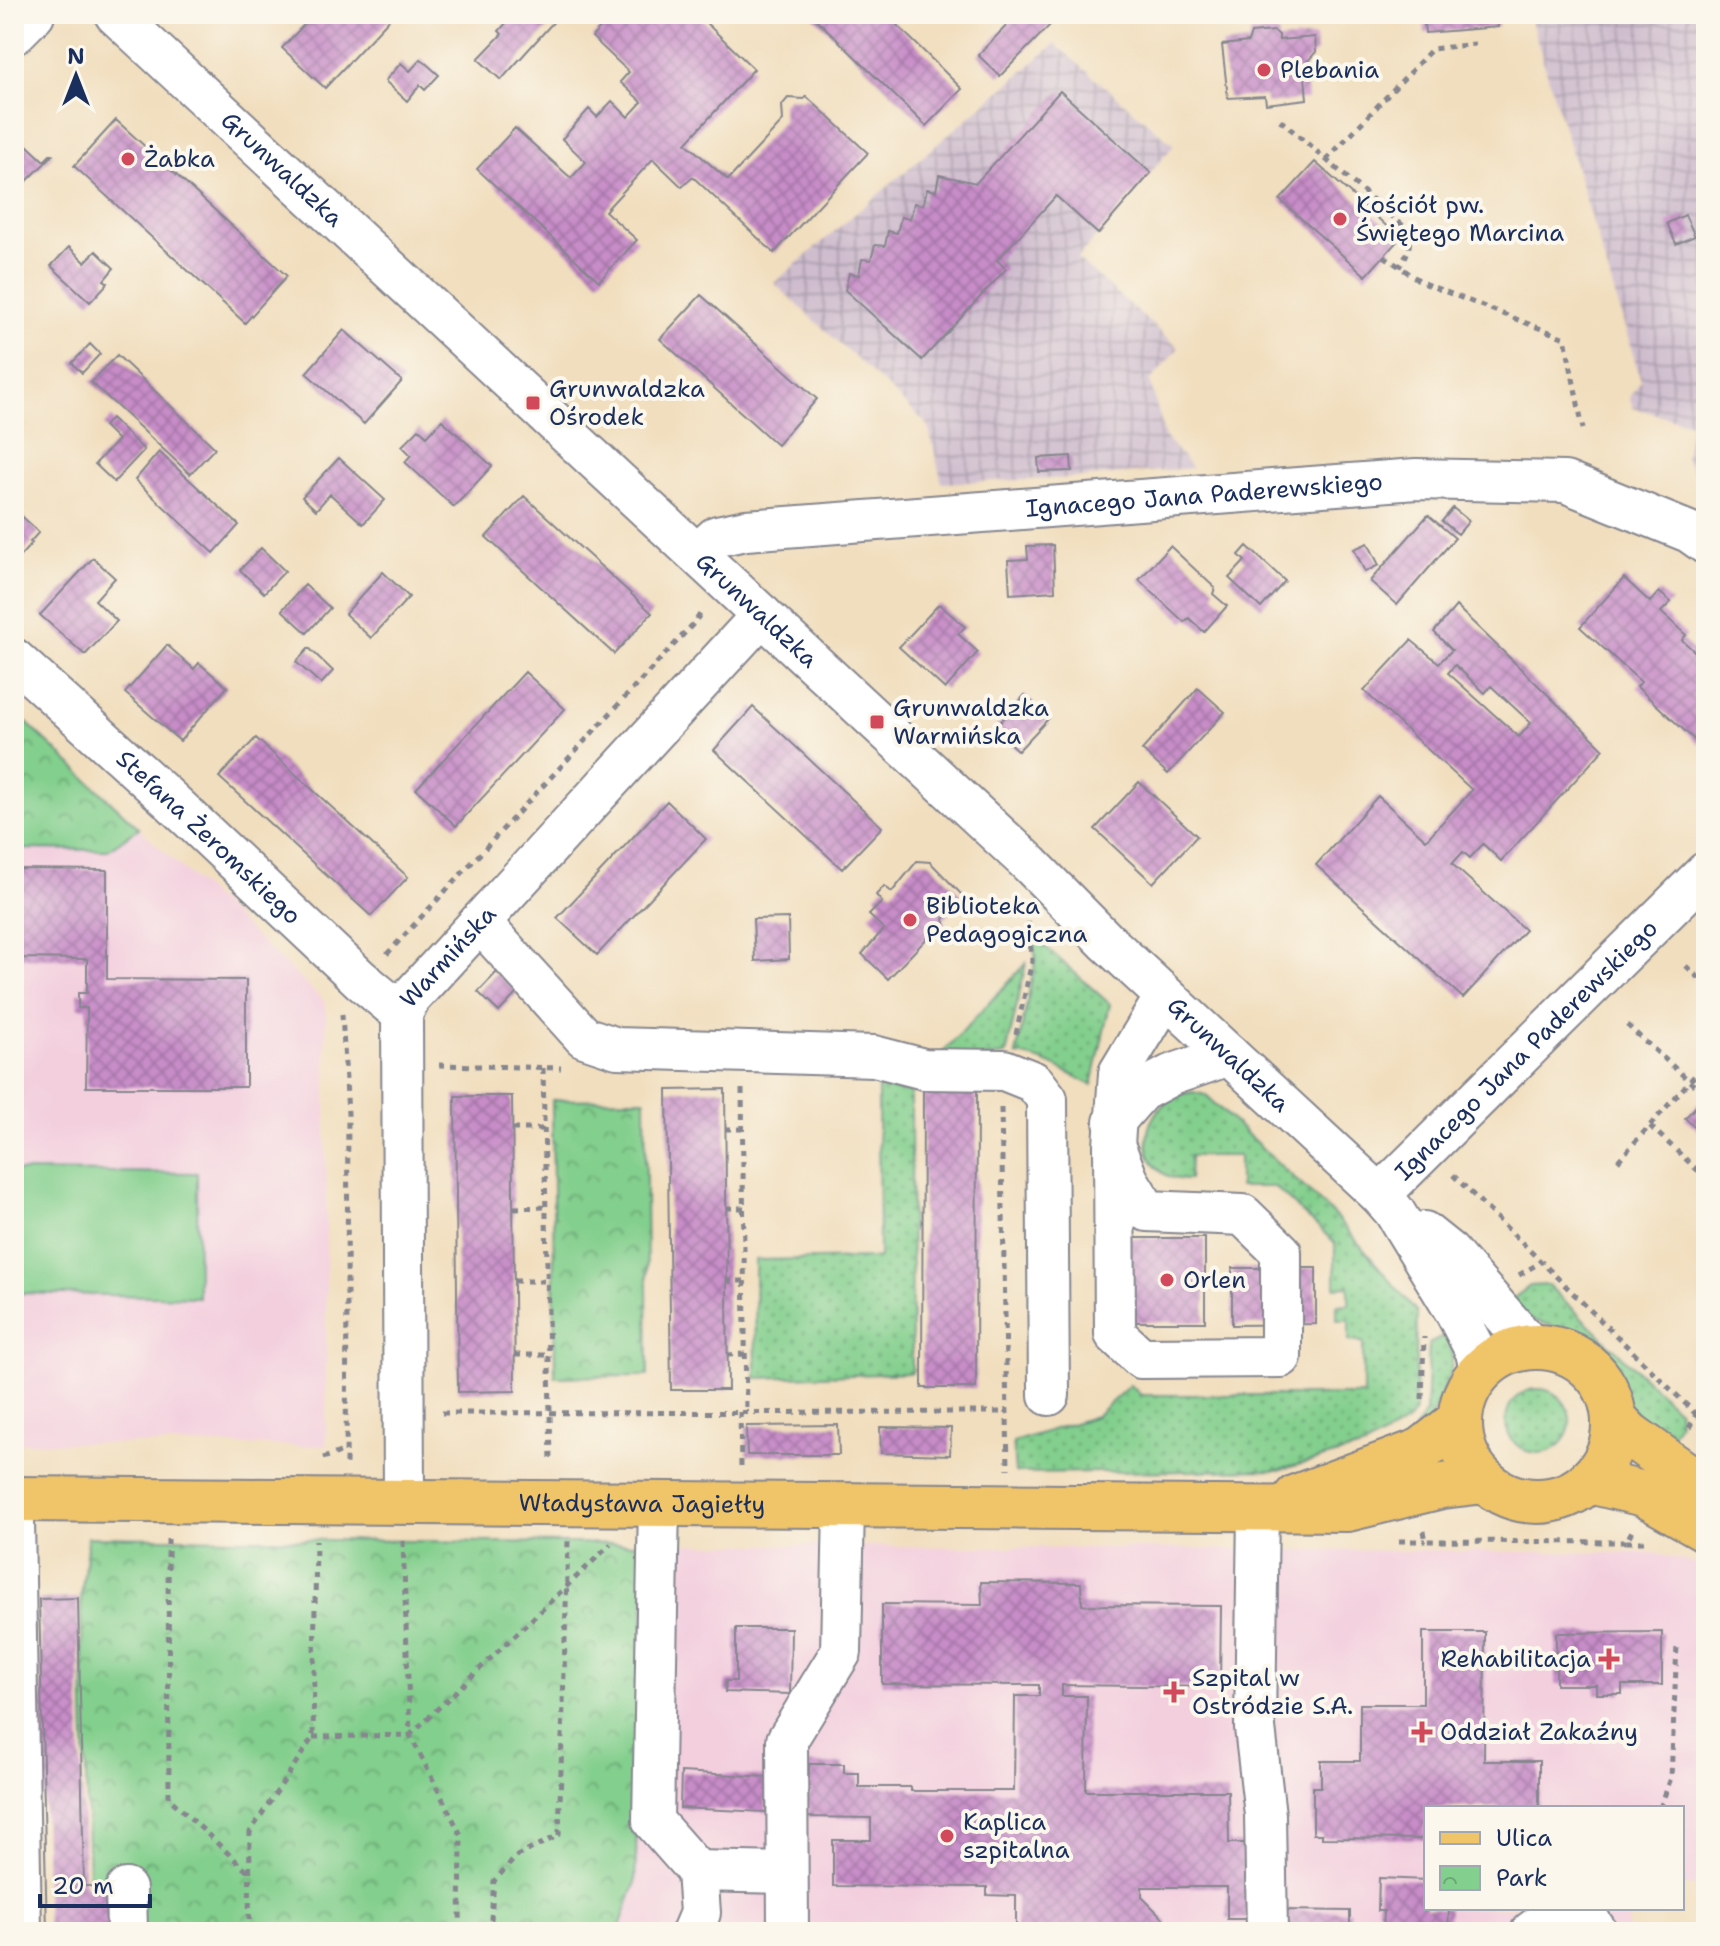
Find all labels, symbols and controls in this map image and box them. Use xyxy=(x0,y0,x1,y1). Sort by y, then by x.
north arrow xyxy=(36,36,116,116)
text: N xyxy=(67,42,85,71)
place label: Plebania xyxy=(1280,54,1379,86)
marker: Plebania xyxy=(1255,61,1273,79)
street label: Grunwaldzka xyxy=(214,104,350,234)
place label: Żabka xyxy=(144,143,215,175)
marker: Żabka xyxy=(119,150,137,168)
place label: Kościół pw. Świętego Marcina xyxy=(1356,189,1564,249)
marker: Kościół pw. Świętego Marcina xyxy=(1331,210,1349,228)
place label: Grunwaldzka Ośrodek xyxy=(549,373,705,433)
marker: Grunwaldzka Ośrodek xyxy=(524,394,542,412)
street label: Ignacego Jana Paderewskiego xyxy=(1024,466,1384,525)
street label: Grunwaldzka xyxy=(689,545,825,675)
place label: Grunwaldzka Warmińska xyxy=(893,692,1049,752)
marker: Grunwaldzka Warmińska xyxy=(868,713,886,731)
street label: Stefana Żeromskiego xyxy=(109,743,308,932)
place label: Biblioteka Pedagogiczna xyxy=(926,890,1087,950)
street label: Warmińska xyxy=(393,899,503,1015)
marker: Biblioteka Pedagogiczna xyxy=(901,911,919,929)
street label: Ignacego Jana Paderewskiego xyxy=(1388,913,1665,1187)
street label: Grunwaldzka xyxy=(1160,990,1297,1119)
place label: Orlen xyxy=(1183,1264,1246,1296)
marker: Orlen xyxy=(1158,1271,1176,1289)
street label: Władysława Jagiełły xyxy=(519,1487,765,1521)
place label: Rehabilitacja xyxy=(1440,1643,1591,1675)
marker: Rehabilitacja xyxy=(1598,1648,1620,1670)
place label: Szpital w Ostródzie S.A. xyxy=(1192,1662,1353,1722)
marker: Szpital w Ostródzie S.A. xyxy=(1163,1681,1185,1703)
place label: Oddział Zakaźny xyxy=(1440,1716,1638,1748)
marker: Oddział Zakaźny xyxy=(1411,1721,1433,1743)
place label: Kaplica szpitalna xyxy=(963,1806,1070,1866)
legend xyxy=(1424,1806,1684,1910)
text: Ulica xyxy=(1496,1822,1552,1854)
marker: Kaplica szpitalna xyxy=(938,1827,956,1845)
scale bar xyxy=(40,1858,150,1908)
text: Park xyxy=(1496,1862,1548,1894)
text: 20 m xyxy=(52,1870,114,1902)

